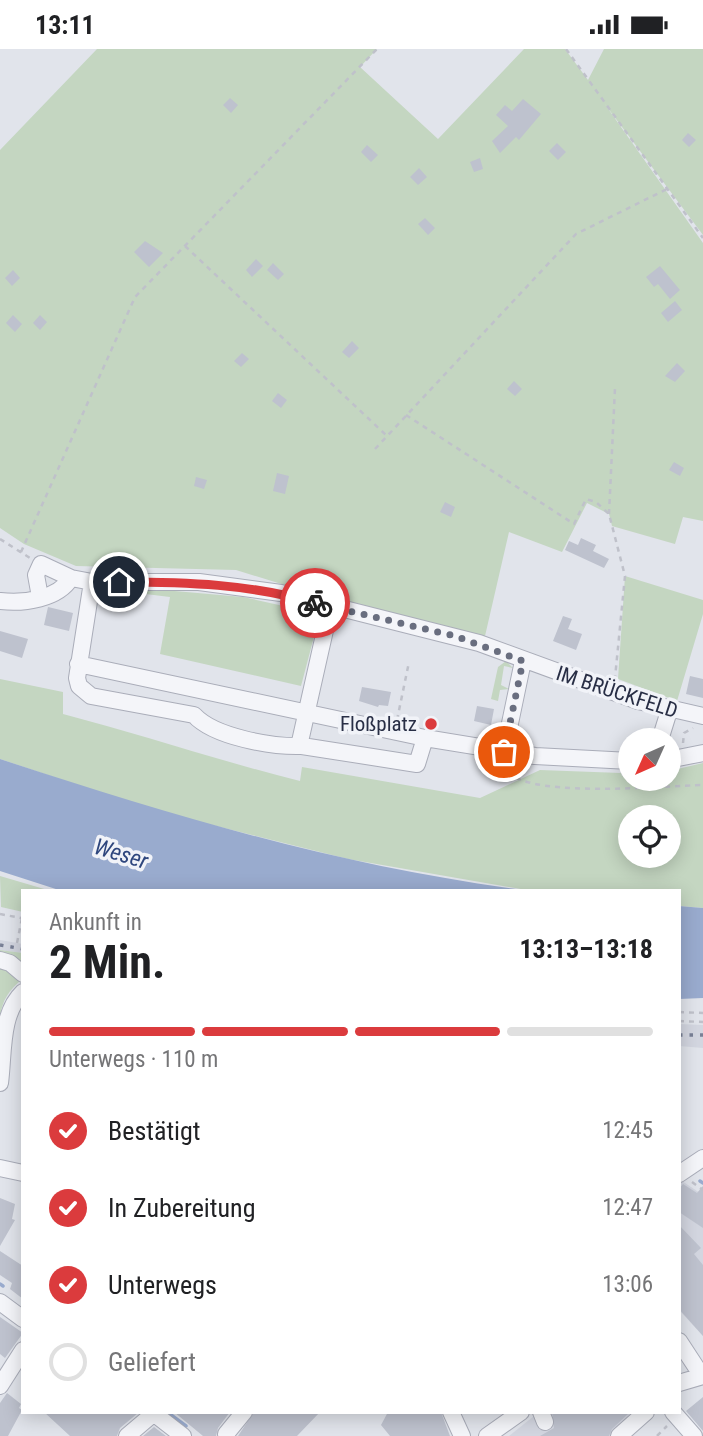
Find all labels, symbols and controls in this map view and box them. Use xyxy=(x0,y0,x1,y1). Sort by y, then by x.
text: 13:11 xyxy=(35,10,95,40)
pin xyxy=(89,552,149,612)
icon: home xyxy=(100,563,138,601)
courier xyxy=(280,568,350,638)
icon: bike xyxy=(296,584,334,622)
street label: IM BRÜCKFELD xyxy=(553,661,681,723)
place label: Floßplatz xyxy=(340,712,417,736)
marker: Floßplatz xyxy=(423,716,439,732)
pin xyxy=(474,722,534,782)
north arrow xyxy=(618,728,681,791)
map controls xyxy=(618,728,681,868)
icon: bag xyxy=(485,733,523,771)
button: locate xyxy=(618,805,681,868)
water label: Weser xyxy=(91,833,152,875)
text: Ankunft in xyxy=(49,909,142,936)
text: 13:13–13:18 xyxy=(519,934,653,964)
text: 2 Min. xyxy=(49,935,165,989)
text: Unterwegs · 110 m xyxy=(49,1046,218,1073)
icon: check xyxy=(49,1112,87,1150)
text: Bestätigt xyxy=(108,1116,201,1146)
text: 12:45 xyxy=(602,1117,653,1144)
icon: check xyxy=(49,1189,87,1227)
text: In Zubereitung xyxy=(108,1193,256,1223)
text: 12:47 xyxy=(602,1194,653,1221)
icon: check xyxy=(49,1266,87,1304)
text: Unterwegs xyxy=(108,1270,217,1300)
text: 13:06 xyxy=(602,1271,653,1298)
text: Geliefert xyxy=(108,1347,196,1377)

